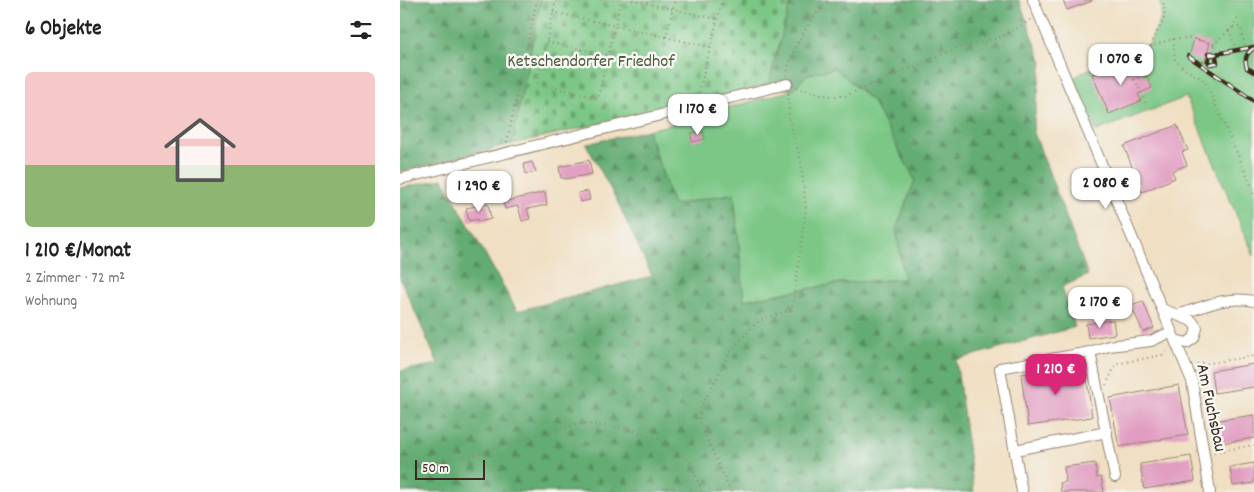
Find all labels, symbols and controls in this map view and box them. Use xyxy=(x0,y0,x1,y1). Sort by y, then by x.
text: 6 Objekte xyxy=(25,15,102,45)
icon: filters xyxy=(347,16,375,44)
pin: 1 070 € xyxy=(1075,44,1167,86)
text: 1 070 € xyxy=(1099,48,1143,71)
park label: Ketschendorfer Friedhof xyxy=(507,50,675,75)
pin: 1 170 € xyxy=(652,94,744,136)
text: 1 170 € xyxy=(679,98,717,121)
icon: home xyxy=(155,105,245,195)
pin: 2 080 € xyxy=(1060,168,1152,210)
pin: 1 290 € xyxy=(433,170,525,213)
text: 2 080 € xyxy=(1082,172,1130,195)
text: 1 290 € xyxy=(458,175,500,198)
text: 1 210 €/Monat xyxy=(25,237,131,267)
text: 2 Zimmer · 72 m² xyxy=(25,267,125,290)
pin: 2 170 € xyxy=(1054,286,1146,329)
text: Wohnung xyxy=(25,290,77,313)
text: 2 170 € xyxy=(1079,291,1121,314)
pin: 1 210 € xyxy=(1010,354,1102,396)
text: 1 210 € xyxy=(1037,358,1075,381)
street label: Am Fuchsbau xyxy=(1189,362,1231,454)
scale bar xyxy=(415,457,485,480)
text: 50 m xyxy=(422,459,449,479)

